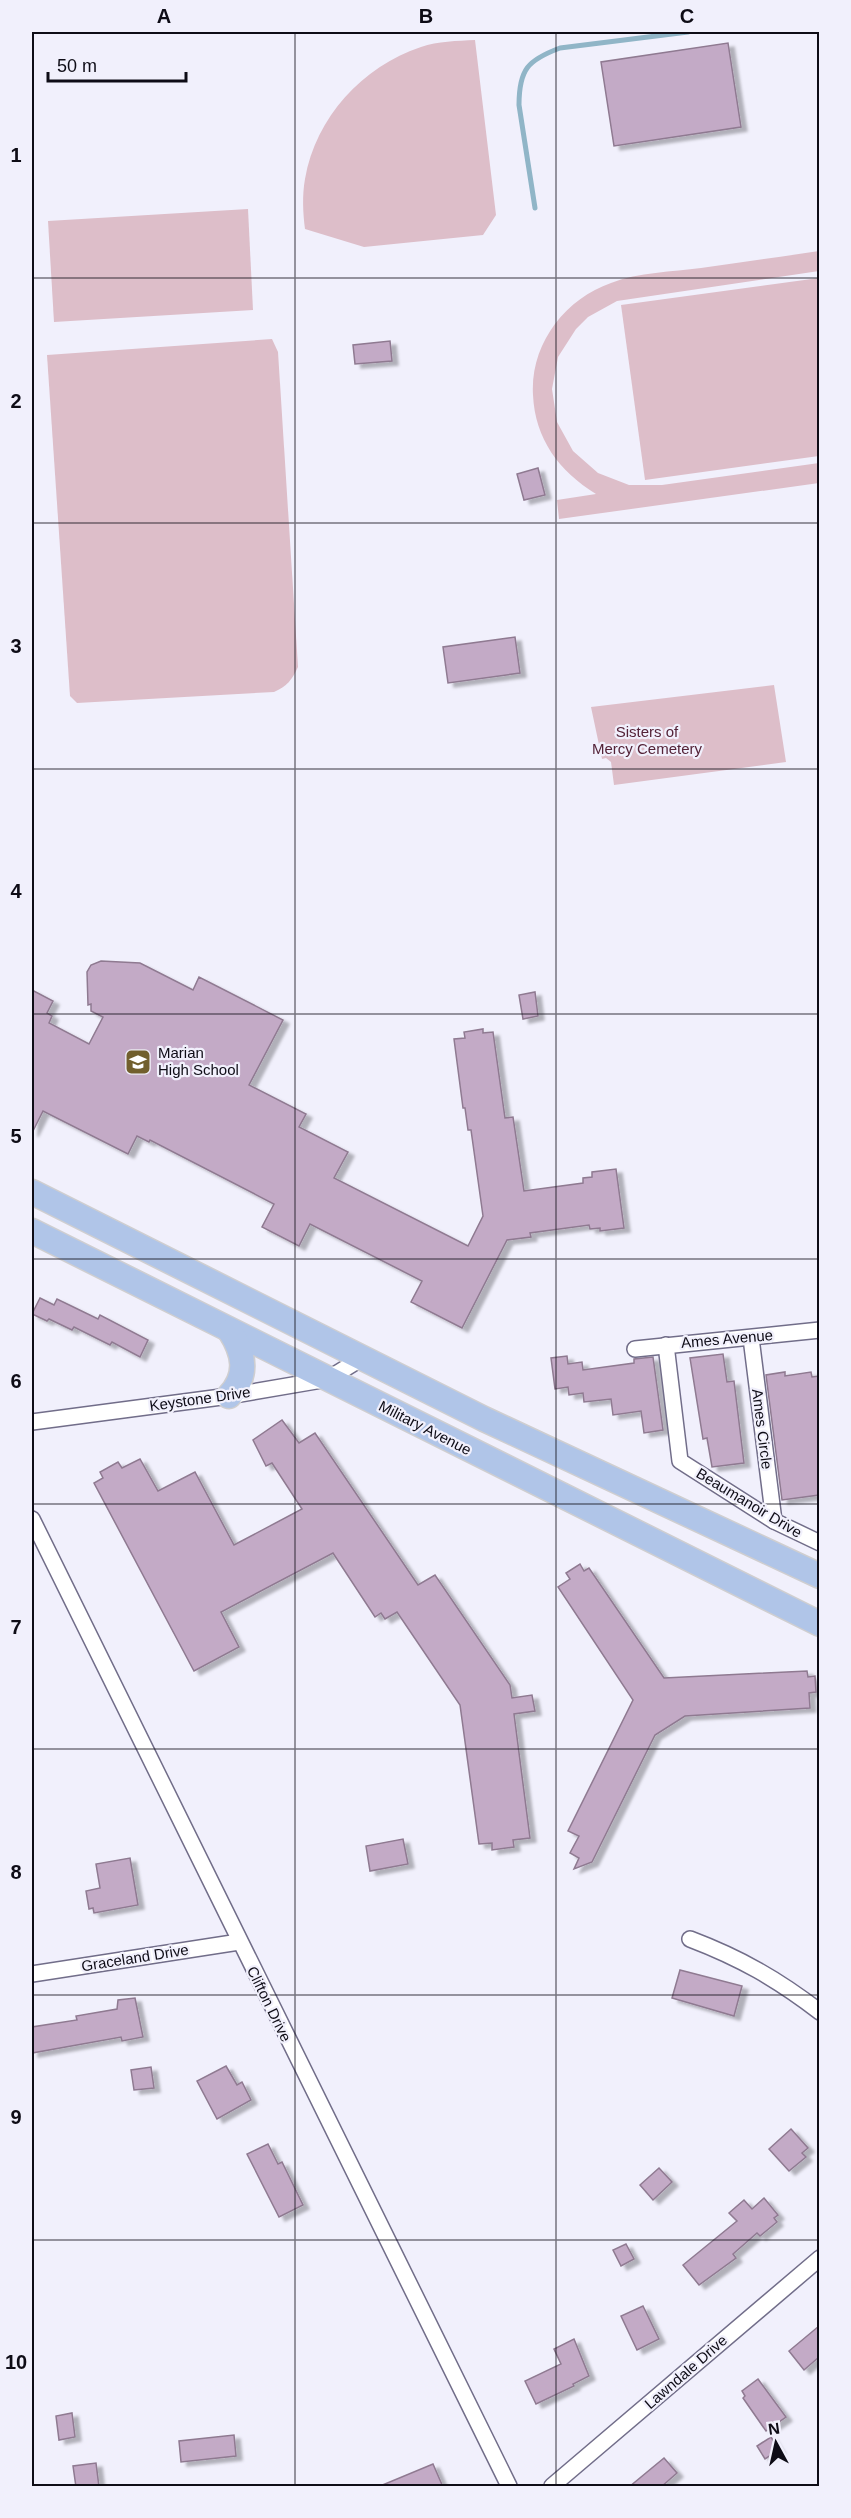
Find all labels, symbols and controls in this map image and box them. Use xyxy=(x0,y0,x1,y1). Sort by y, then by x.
text: A xyxy=(157,5,171,27)
text: B xyxy=(419,5,433,27)
text: C xyxy=(680,5,694,27)
scale bar xyxy=(48,45,186,83)
text: 50 m xyxy=(57,56,97,76)
text: 1 xyxy=(10,144,22,166)
text: 2 xyxy=(10,390,22,412)
text: 3 xyxy=(10,635,22,657)
park label: Sisters of Mercy Cemetery xyxy=(592,723,703,757)
text: 4 xyxy=(10,880,22,902)
place label: Marian High School xyxy=(158,1044,239,1078)
school or university icon: Marian High School xyxy=(123,1047,153,1077)
text: 5 xyxy=(10,1125,22,1147)
street label: Ames Avenue xyxy=(680,1326,774,1351)
text: 6 xyxy=(10,1370,22,1392)
street label: Keystone Drive xyxy=(148,1383,251,1414)
street label: Ames Circle xyxy=(749,1388,776,1470)
street label: Military Avenue xyxy=(376,1397,474,1458)
street label: Beaumanoir Drive xyxy=(693,1464,805,1541)
text: 7 xyxy=(10,1616,22,1638)
text: 8 xyxy=(10,1861,22,1883)
street label: Graceland Drive xyxy=(80,1941,190,1974)
street label: Clifton Drive xyxy=(244,1963,295,2044)
text: 9 xyxy=(10,2106,22,2128)
street label: Lawndale Drive xyxy=(641,2331,730,2412)
text: 10 xyxy=(5,2351,27,2373)
north arrow xyxy=(746,2413,806,2473)
text: N xyxy=(767,2419,781,2438)

